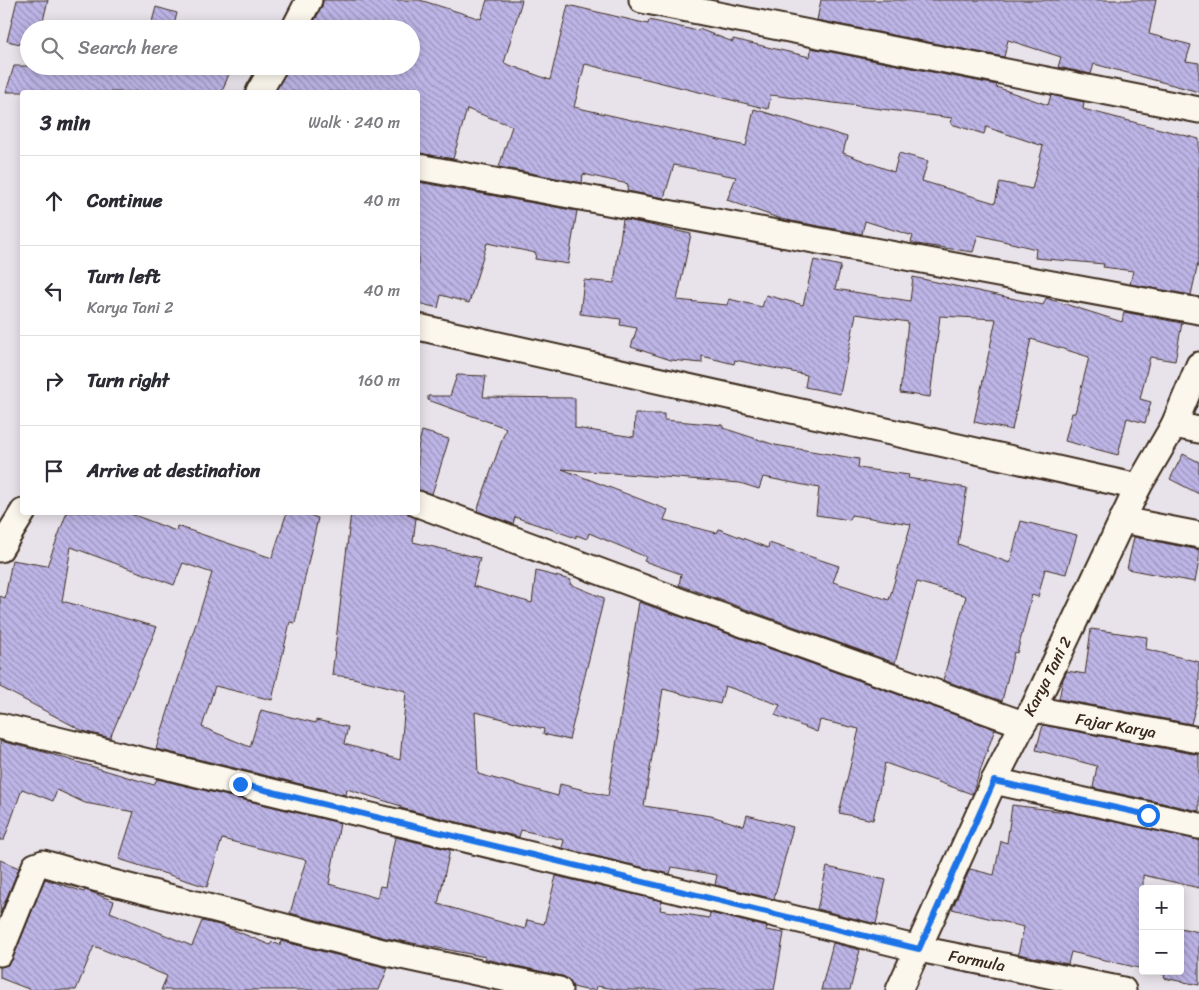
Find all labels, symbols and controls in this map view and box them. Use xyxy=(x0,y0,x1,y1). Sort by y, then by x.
search box xyxy=(20,20,420,75)
text: Search here xyxy=(78,31,178,64)
icon: search xyxy=(38,34,66,62)
text: 3 min xyxy=(40,104,90,142)
text: Walk · 240 m xyxy=(308,108,400,137)
text: Continue xyxy=(87,184,163,217)
text: 40 m xyxy=(363,186,400,215)
icon: ahead xyxy=(40,187,68,215)
text: Turn left xyxy=(87,260,160,293)
text: 40 m xyxy=(363,276,400,305)
icon: left xyxy=(40,277,68,305)
text: Karya Tani 2 xyxy=(87,293,173,322)
text: Turn right xyxy=(87,364,169,397)
text: 160 m xyxy=(357,366,400,395)
icon: right xyxy=(40,367,68,395)
text: Arrive at destination xyxy=(87,454,260,487)
icon: arrive xyxy=(40,457,68,485)
street label: Karya Tani 2 xyxy=(1015,631,1080,721)
street label: Fajar Karya xyxy=(1073,704,1159,747)
route end xyxy=(229,773,252,796)
route start xyxy=(1137,804,1160,827)
map controls xyxy=(1139,885,1184,975)
button: + xyxy=(1139,885,1184,930)
button: − xyxy=(1139,930,1184,975)
street label: Formula xyxy=(946,941,1008,980)

